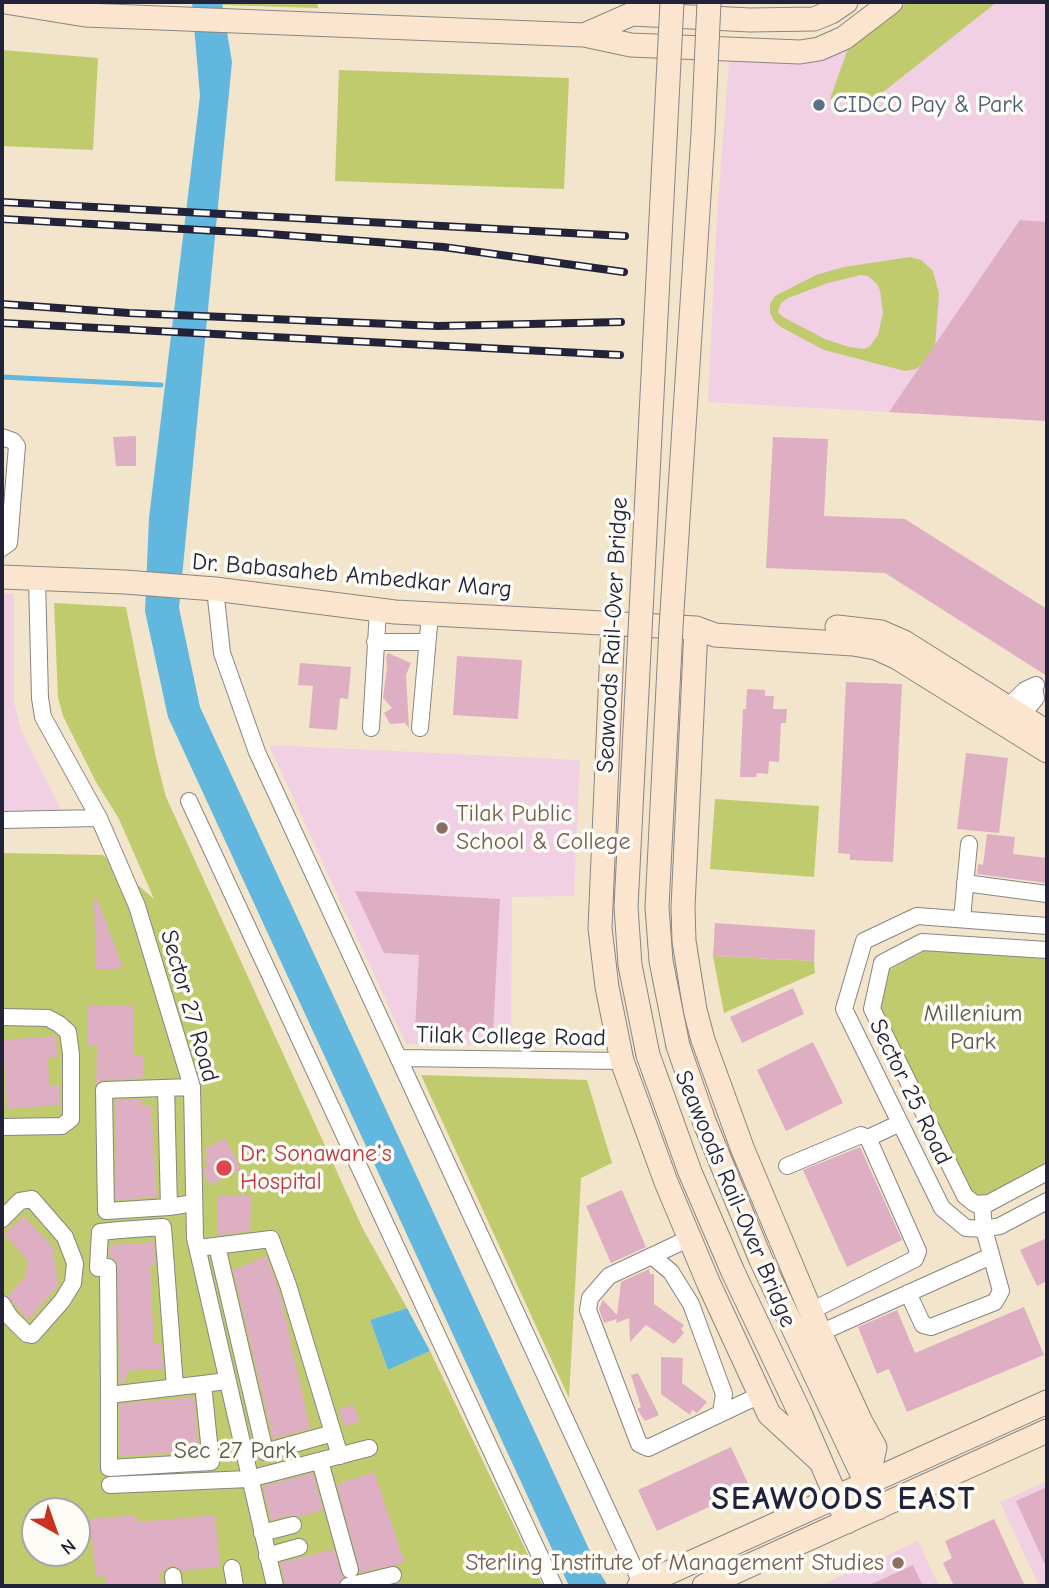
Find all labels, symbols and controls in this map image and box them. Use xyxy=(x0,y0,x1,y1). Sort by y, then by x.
place label: CIDCO Pay & Park xyxy=(833,91,1023,119)
marker: CIDCO Pay & Park xyxy=(811,97,827,113)
street label: Seawoods Rail-Over Bridge xyxy=(591,496,635,774)
street label: Dr. Babasaheb Ambedkar Marg xyxy=(191,548,513,604)
place label: Tilak Public School & College xyxy=(456,800,631,856)
marker: Tilak Public School & College xyxy=(434,820,450,836)
street label: Sector 27 Road xyxy=(154,927,224,1085)
park label: Millenium Park xyxy=(924,1000,1022,1056)
street label: Sector 25 Road xyxy=(862,1014,958,1170)
street label: Tilak College Road xyxy=(416,1021,606,1053)
street label: Seawoods Rail-Over Bridge xyxy=(668,1066,802,1332)
place label: Dr. Sonawane's Hospital xyxy=(240,1140,392,1196)
marker: Dr. Sonawane's Hospital xyxy=(214,1158,234,1178)
park label: Sec 27 Park xyxy=(174,1437,296,1465)
district label: SEAWOODS EAST xyxy=(713,1481,975,1519)
north arrow xyxy=(21,1497,91,1567)
text: N xyxy=(56,1534,80,1559)
place label: Sterling Institute of Management Studies xyxy=(465,1549,884,1577)
marker: Sterling Institute of Management Studies xyxy=(890,1555,906,1571)

